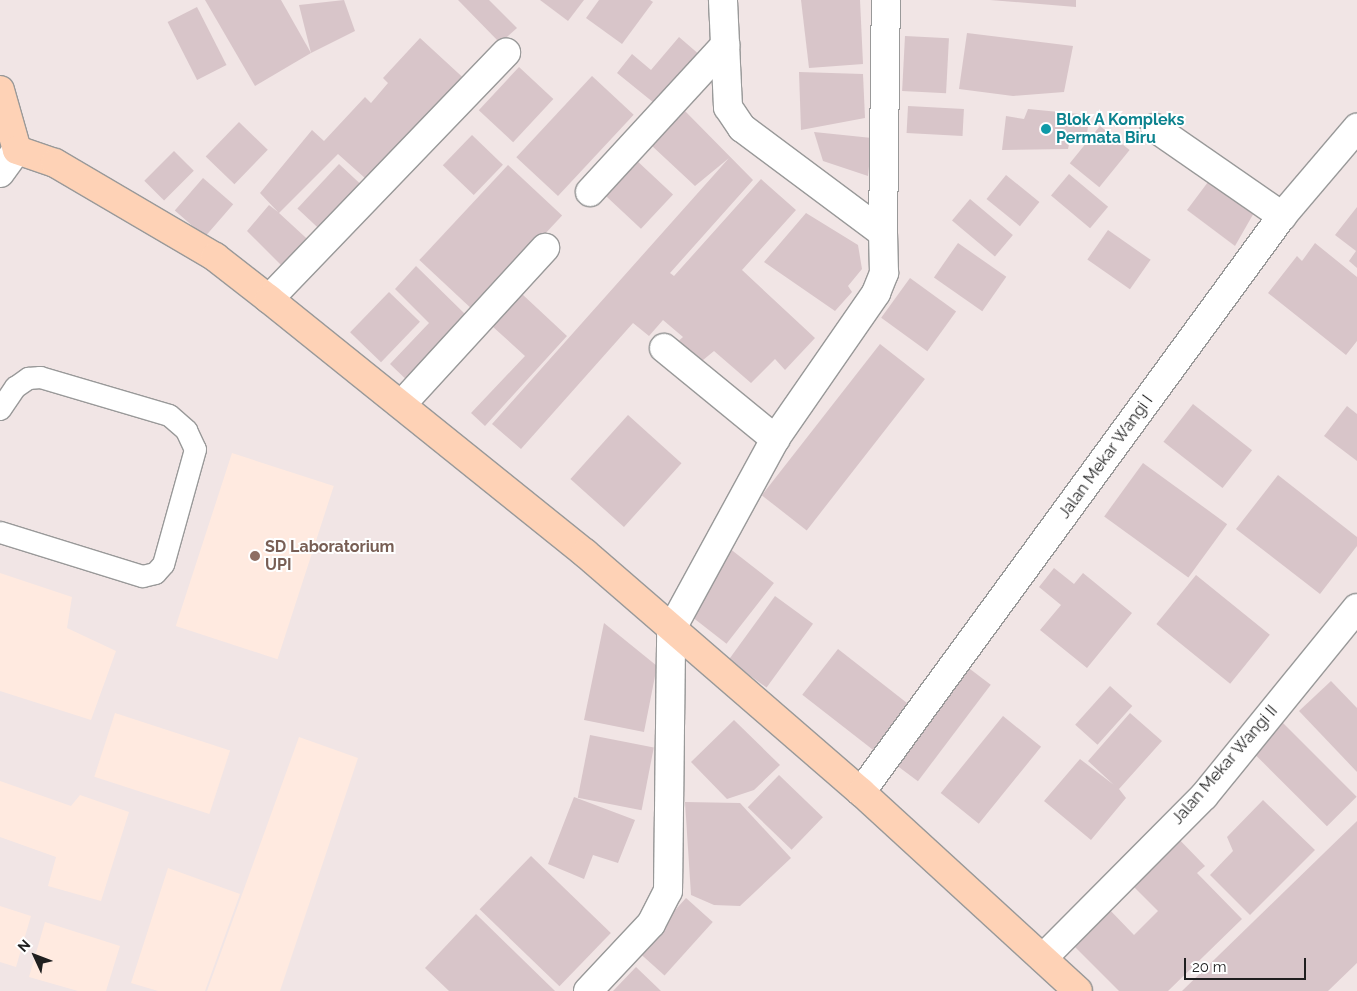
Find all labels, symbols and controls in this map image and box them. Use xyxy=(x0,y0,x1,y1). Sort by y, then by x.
place label: Blok A Kompleks Permata Biru xyxy=(1056,110,1185,148)
marker: Blok A Kompleks Permata Biru xyxy=(1040,123,1052,135)
street label: Jalan Mekar Wangi I xyxy=(1055,391,1157,523)
place label: SD Laboratorium UPI xyxy=(265,537,395,575)
marker: SD Laboratorium UPI xyxy=(249,550,261,562)
street label: Jalan Mekar Wangi II xyxy=(1168,701,1282,829)
north arrow xyxy=(10,931,60,981)
text: N xyxy=(15,936,34,955)
scale bar xyxy=(1187,948,1310,980)
text: 20 m xyxy=(1192,958,1227,976)

